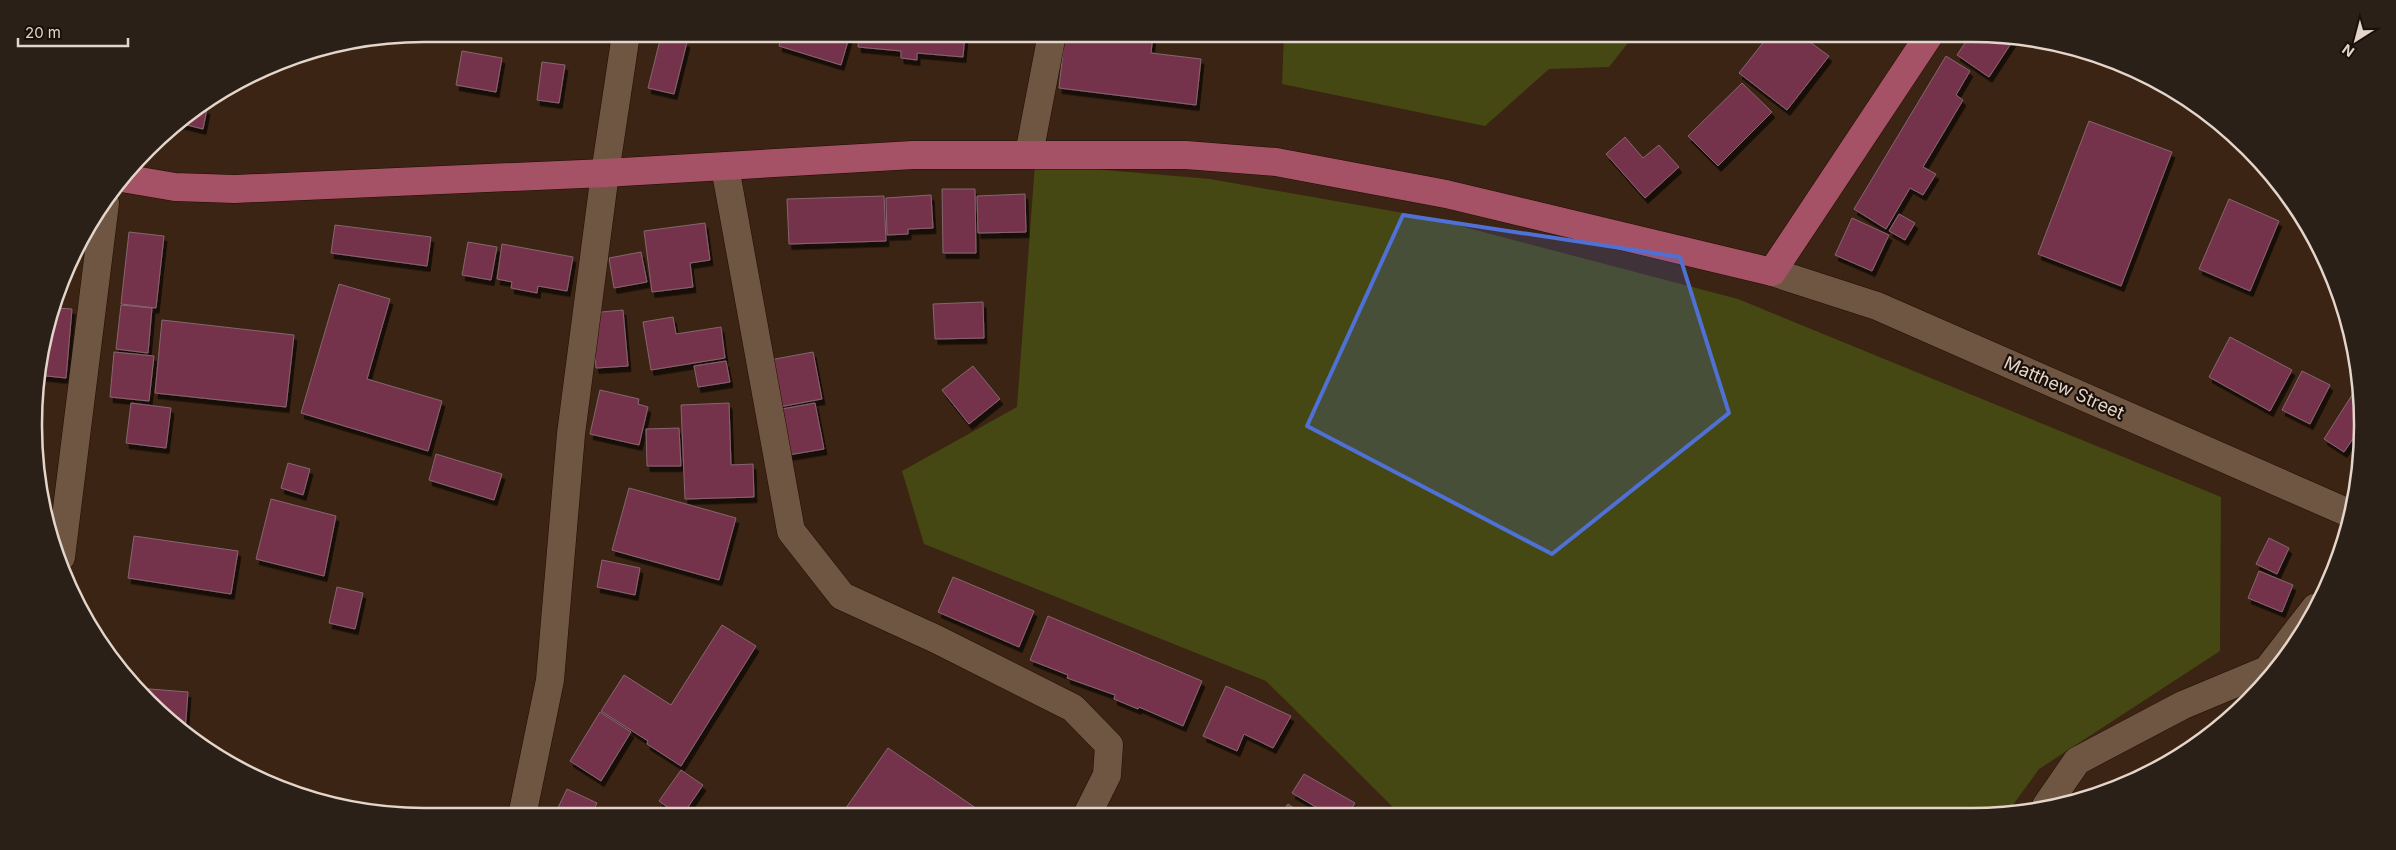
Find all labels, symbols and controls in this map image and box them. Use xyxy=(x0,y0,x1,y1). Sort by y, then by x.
scale bar xyxy=(18,15,128,47)
north arrow xyxy=(2331,15,2381,65)
text: 20 m xyxy=(25,23,61,42)
text: N xyxy=(2339,41,2357,61)
street label: Matthew Street xyxy=(2001,352,2128,423)

